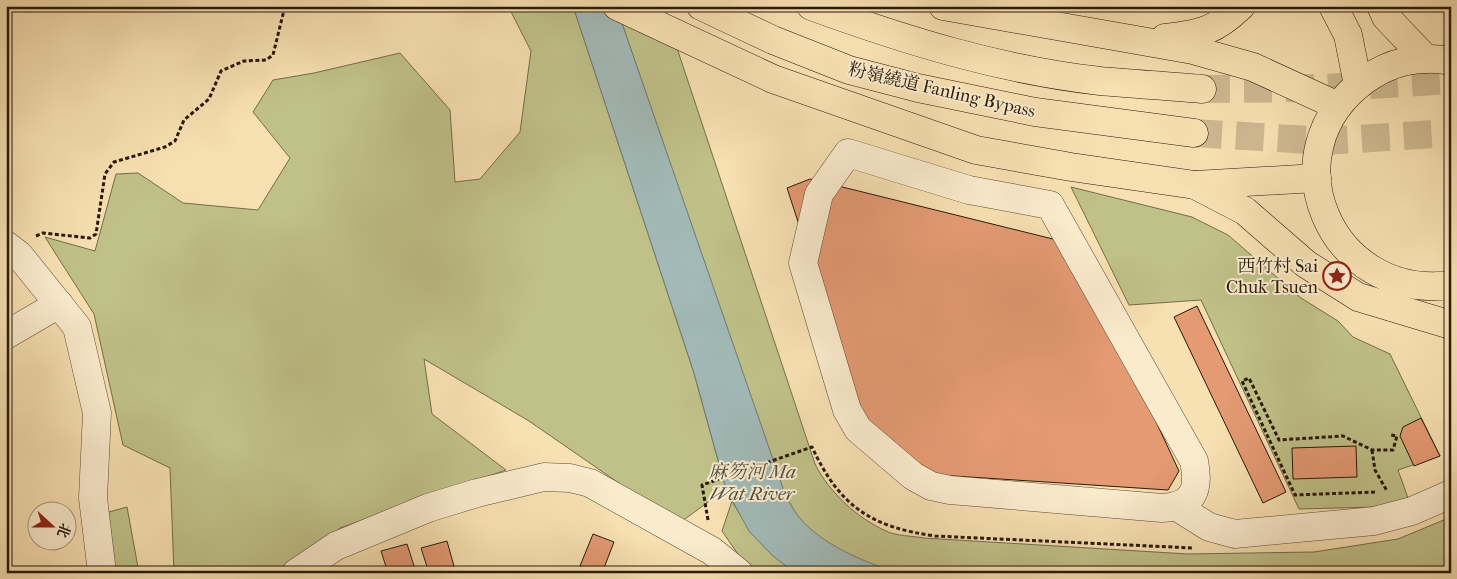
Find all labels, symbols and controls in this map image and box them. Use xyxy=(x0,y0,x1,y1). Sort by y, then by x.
street label: 粉嶺繞道 Fanling Bypass xyxy=(846,59,1038,122)
place label: 西竹村 Sai Chuk Tsuen xyxy=(1226,256,1319,298)
place icon: 西竹村 Sai Chuk Tsuen xyxy=(1322,261,1352,291)
water label: 麻笏河 Ma Wat River xyxy=(708,461,796,505)
north arrow xyxy=(28,502,78,552)
text: 北 xyxy=(53,521,74,540)

